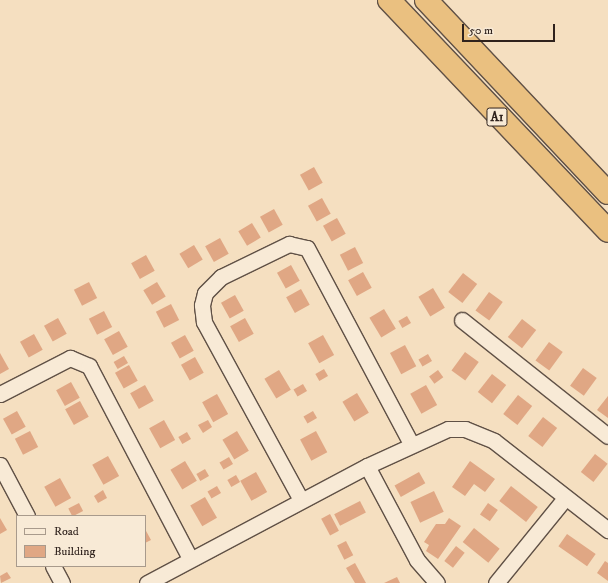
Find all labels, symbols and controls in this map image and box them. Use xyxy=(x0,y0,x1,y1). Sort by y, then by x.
scale bar xyxy=(464,16,557,42)
text: 50 m xyxy=(469,23,493,38)
road number: A1 xyxy=(486,106,508,128)
legend xyxy=(16,515,146,567)
text: Road xyxy=(54,524,79,539)
text: Building xyxy=(54,544,95,559)

